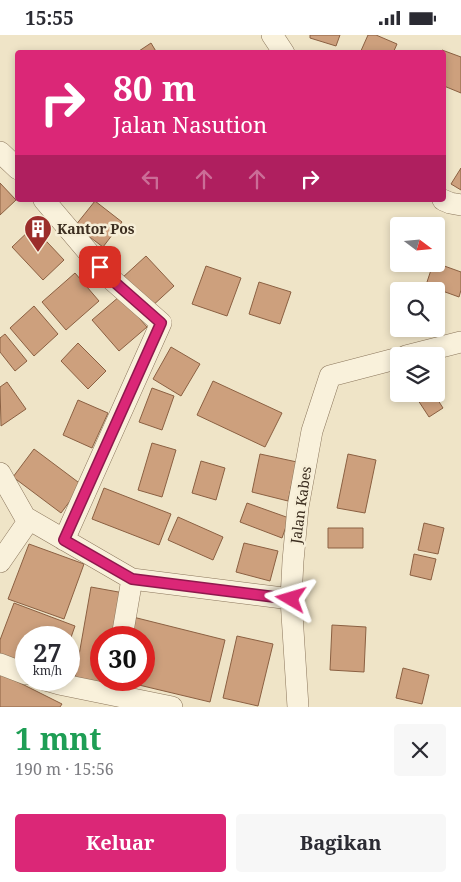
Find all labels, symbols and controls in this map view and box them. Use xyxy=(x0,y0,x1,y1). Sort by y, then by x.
text: 15:55 xyxy=(25,5,74,31)
text: 80 m xyxy=(113,64,196,111)
icon: right xyxy=(30,70,95,135)
text: Jalan Nasution xyxy=(113,109,267,139)
icon: left xyxy=(137,165,165,193)
icon: ahead xyxy=(190,165,218,193)
icon: ahead xyxy=(243,165,271,193)
icon: right xyxy=(296,165,324,193)
building icon: Kantor Pos xyxy=(23,214,53,253)
north arrow xyxy=(390,217,445,273)
map controls xyxy=(390,217,445,402)
place label: Kantor Pos xyxy=(57,219,135,238)
pin xyxy=(79,246,121,288)
icon: arrive xyxy=(86,253,114,281)
button: search xyxy=(390,282,445,337)
button: layers xyxy=(390,347,445,402)
street label: Jalan Kabes xyxy=(286,465,315,546)
position arrow xyxy=(264,572,316,624)
speed limit sign: 30 xyxy=(90,626,155,691)
text: 27 xyxy=(33,635,62,669)
text: km/h xyxy=(33,662,62,679)
text: 1 mnt xyxy=(15,718,102,759)
button: close xyxy=(394,724,446,776)
text: 190 m · 15:56 xyxy=(15,758,114,780)
button: Keluar xyxy=(15,814,226,872)
button: Bagikan xyxy=(236,814,446,872)

